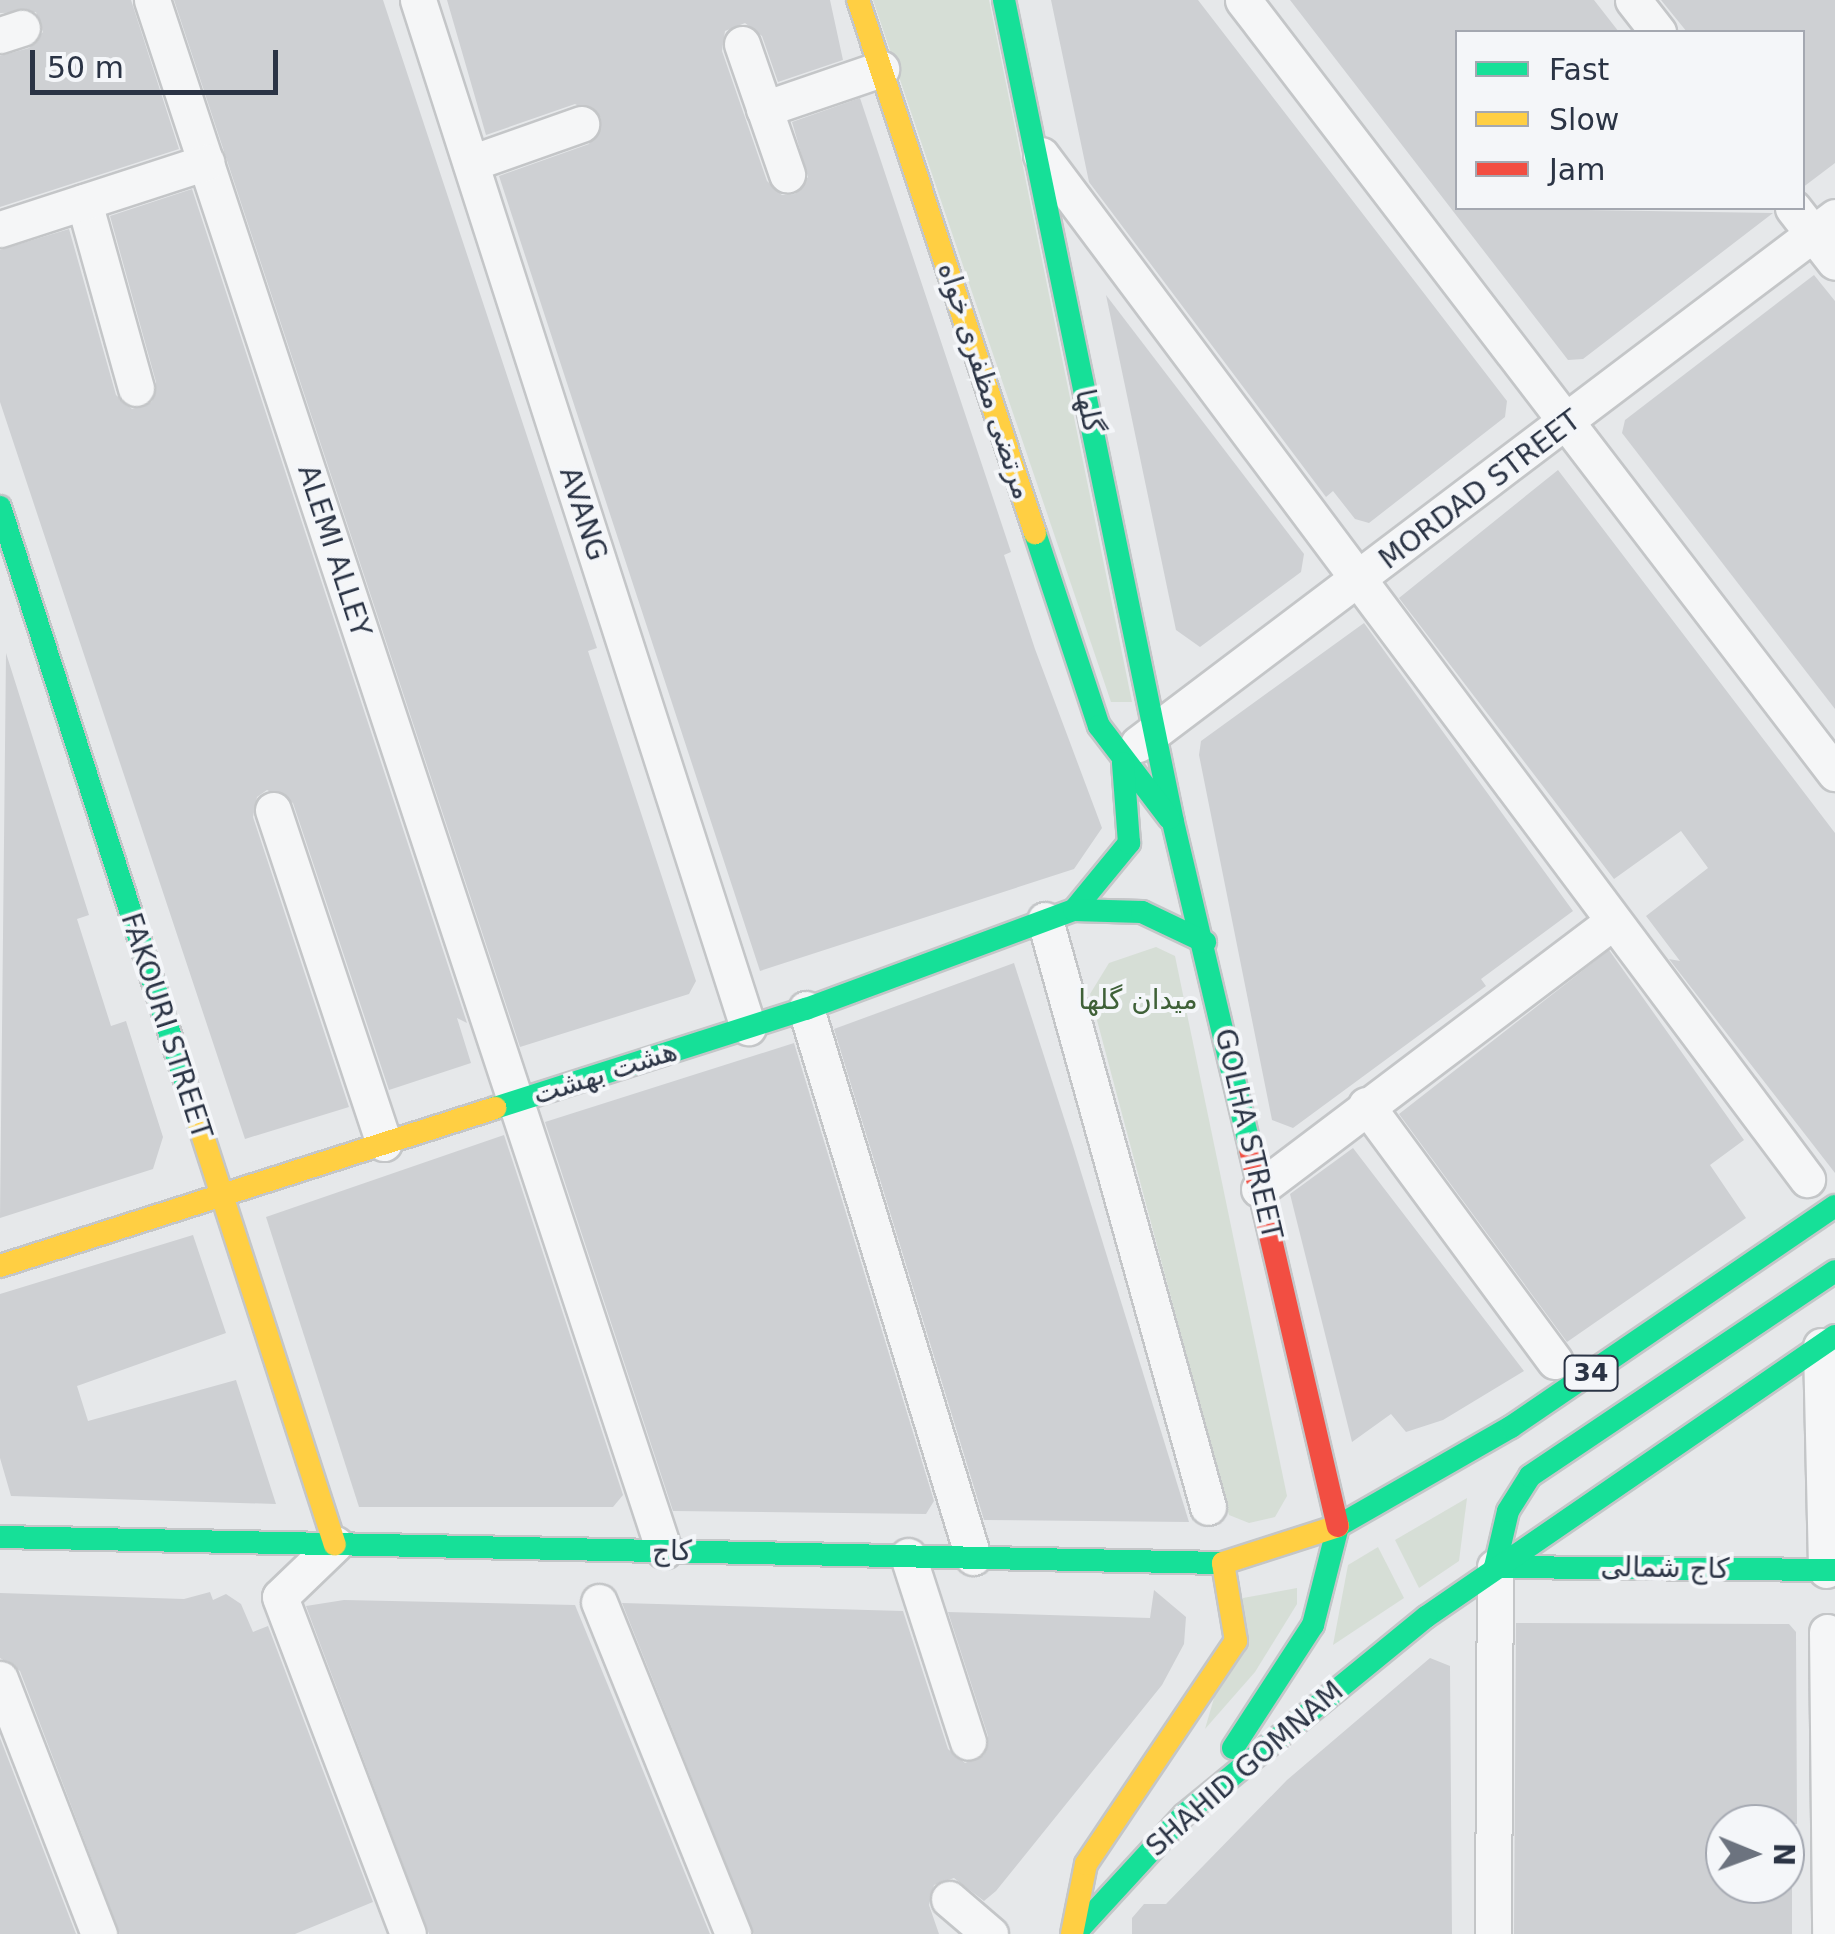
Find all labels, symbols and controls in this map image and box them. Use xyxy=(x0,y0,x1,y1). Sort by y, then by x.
scale bar xyxy=(35,30,282,92)
legend xyxy=(1455,30,1805,210)
text: 50 m xyxy=(47,50,124,85)
text: Fast xyxy=(1549,52,1609,87)
text: Slow xyxy=(1549,102,1619,137)
text: Jam xyxy=(1549,152,1605,187)
street label: مرتضی مظفری خواه xyxy=(931,258,1039,504)
street label: گلها xyxy=(1068,386,1110,436)
street label: MORDAD STREET xyxy=(1373,403,1587,577)
street label: ALEMI ALLEY xyxy=(290,461,378,641)
street label: AVANG xyxy=(552,463,614,565)
street label: FAKOURI STREET xyxy=(114,909,218,1143)
park label: میدان گلها xyxy=(1078,983,1198,1017)
street label: GOLHA STREET xyxy=(1207,1025,1289,1243)
street label: هشت بهشت xyxy=(529,1034,681,1112)
road number: 34 xyxy=(1564,1353,1618,1393)
street label: کاج xyxy=(652,1534,692,1568)
street label: کاج شمالی xyxy=(1600,1550,1730,1586)
street label: SHAHID GOMNAM xyxy=(1140,1674,1350,1864)
north arrow xyxy=(1705,1804,1805,1904)
text: N xyxy=(1767,1842,1800,1867)

